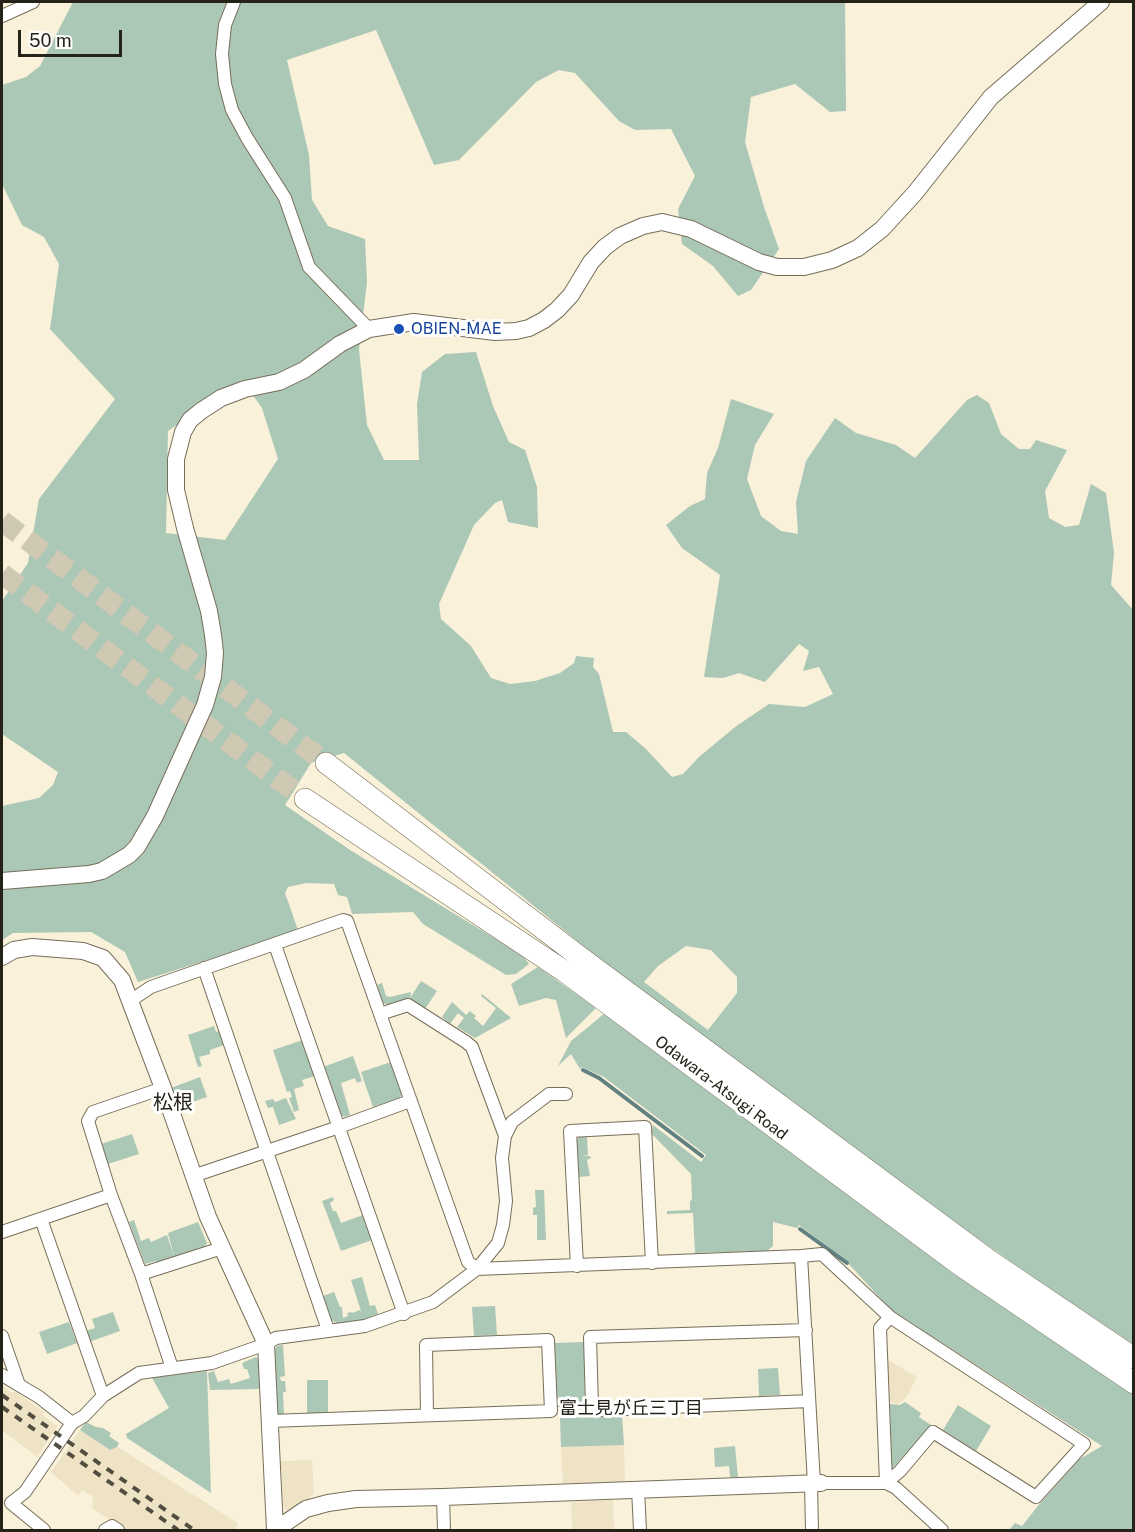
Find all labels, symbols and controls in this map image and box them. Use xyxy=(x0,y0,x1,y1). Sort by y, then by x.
scale bar xyxy=(21,18,124,56)
text: 50 m xyxy=(29,30,72,51)
place label: OBIEN-MAE xyxy=(411,319,502,339)
marker: OBIEN-MAE xyxy=(392,322,406,336)
street label: Odawara-Atsugi Road xyxy=(651,1032,791,1144)
district label: 松根 xyxy=(153,1091,193,1115)
district label: 富士見が丘三丁目 xyxy=(559,1397,703,1419)

